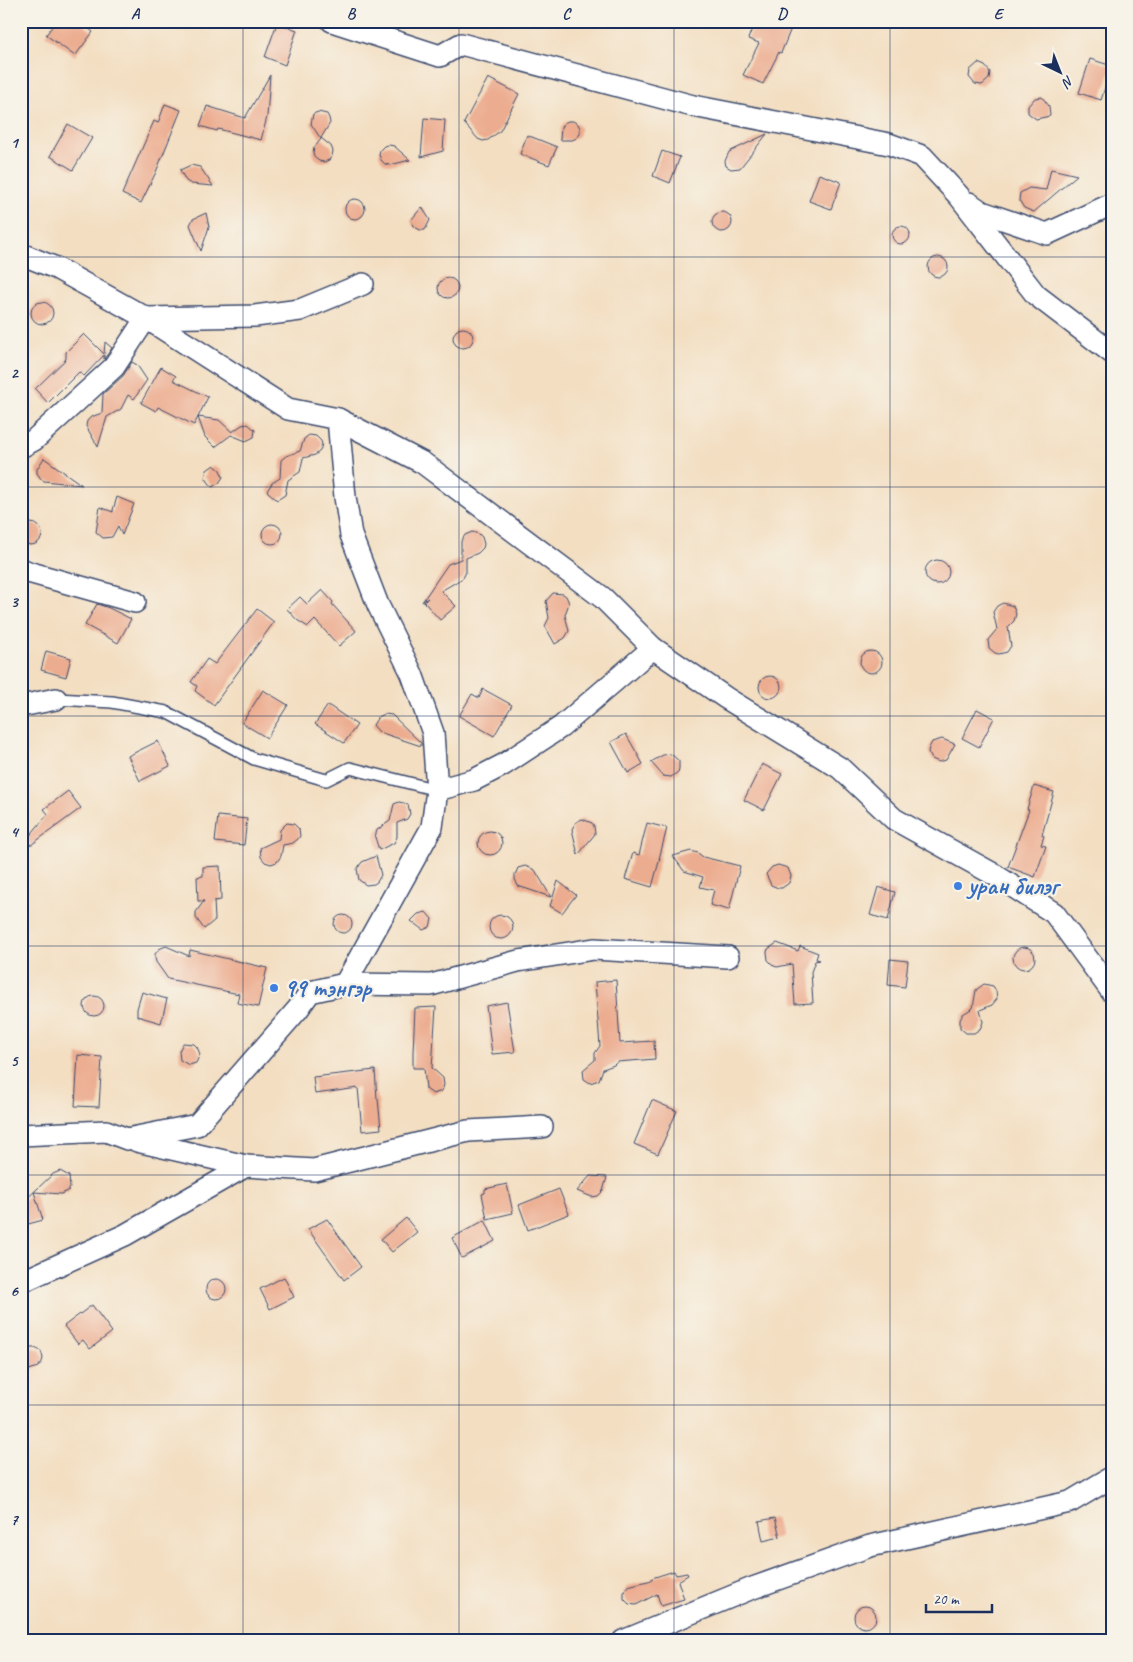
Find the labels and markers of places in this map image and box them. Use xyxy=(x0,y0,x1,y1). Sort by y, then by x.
place label: уран билэг xyxy=(966,870,1062,902)
marker: уран билэг xyxy=(952,880,964,892)
place label: 99 тэнгэр xyxy=(284,972,373,1004)
marker: 99 тэнгэр xyxy=(268,982,280,994)

